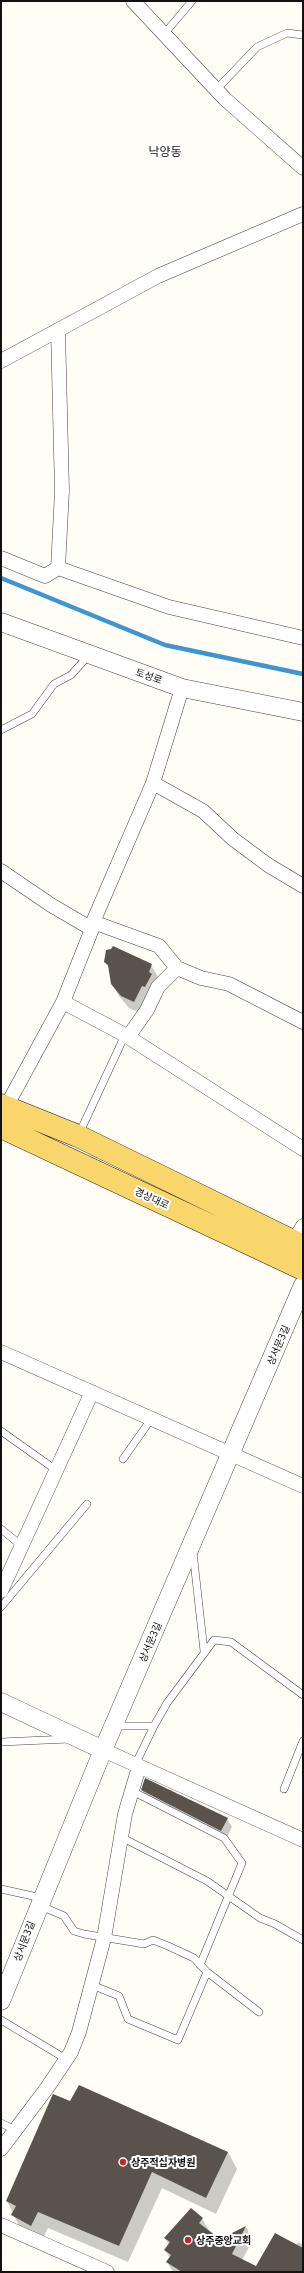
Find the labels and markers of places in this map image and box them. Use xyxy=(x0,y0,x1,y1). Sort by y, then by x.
place label: 상주적십자병원 xyxy=(131,2156,195,2168)
marker: 상주적십자병원 xyxy=(118,2157,128,2167)
place label: 상주중앙교회 xyxy=(196,2234,251,2246)
marker: 상주중앙교회 xyxy=(183,2235,193,2245)

